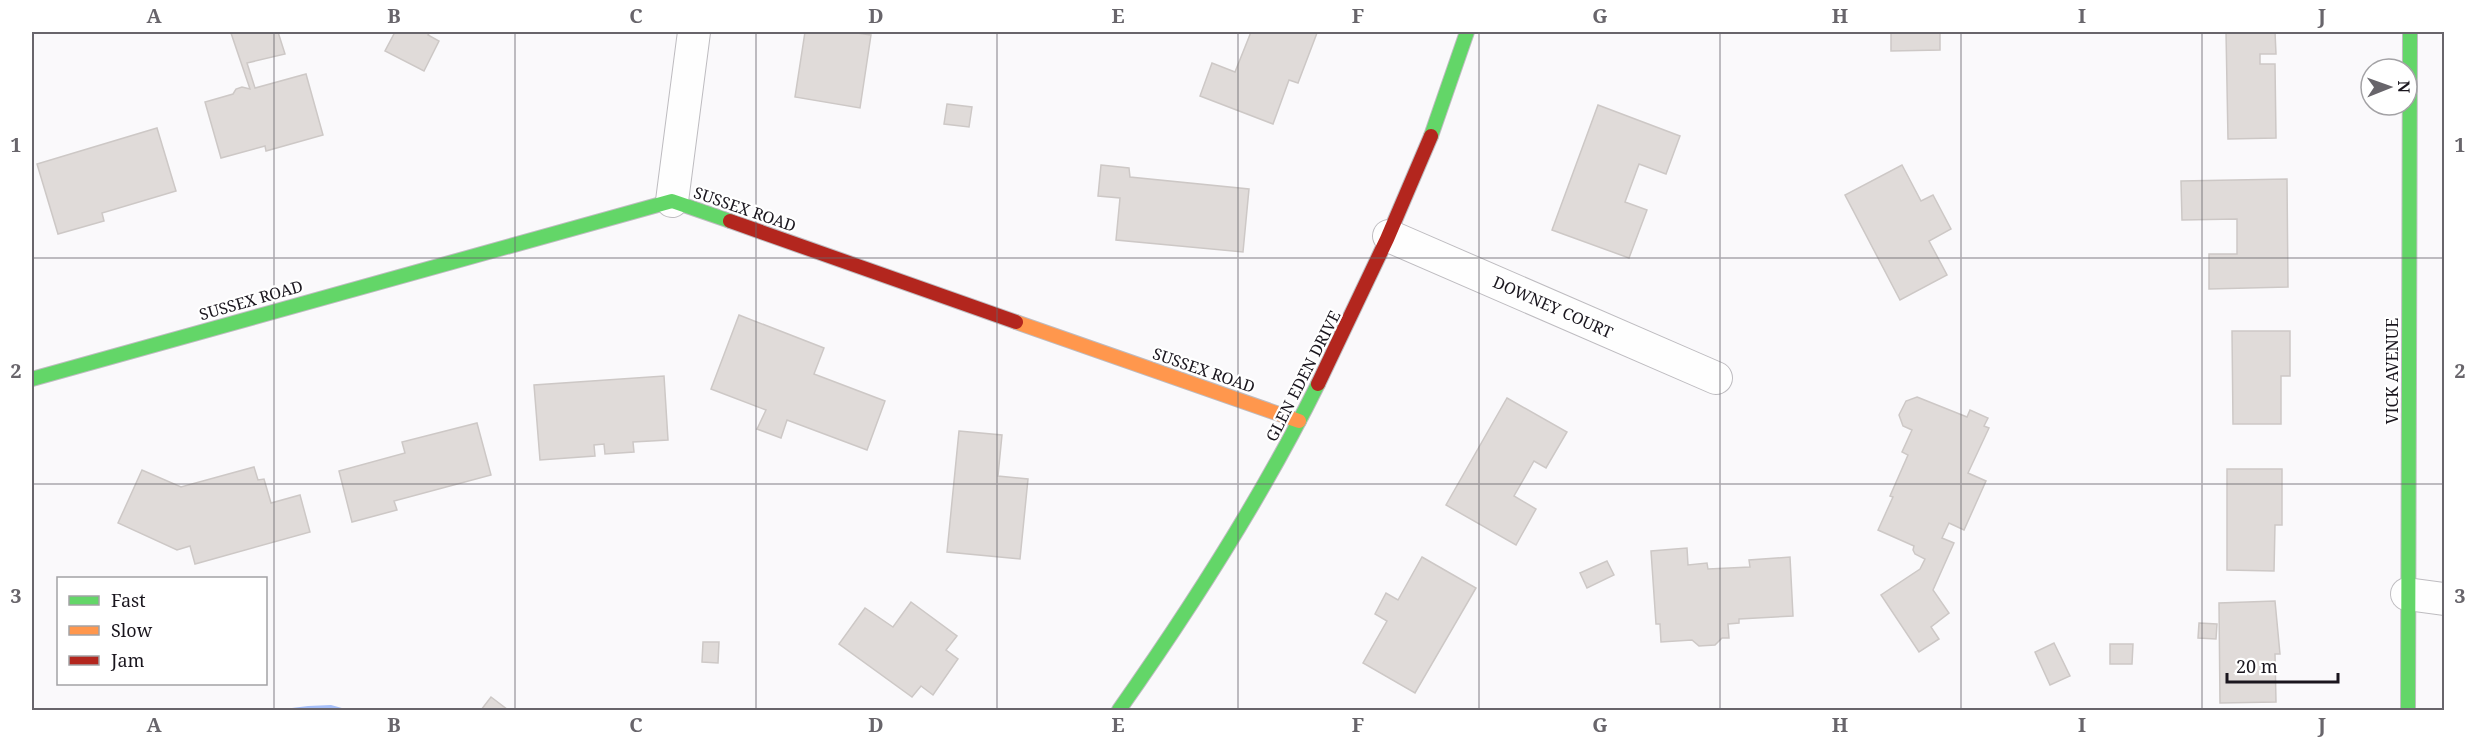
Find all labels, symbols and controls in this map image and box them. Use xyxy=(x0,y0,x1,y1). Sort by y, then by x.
text: A xyxy=(146,2,162,29)
text: B xyxy=(387,2,401,29)
text: C xyxy=(629,2,643,29)
text: D xyxy=(868,2,884,29)
text: E xyxy=(1111,2,1125,29)
text: F xyxy=(1352,2,1364,29)
text: G xyxy=(1592,2,1608,29)
text: H xyxy=(1832,2,1848,29)
text: I xyxy=(2078,2,2086,29)
text: J xyxy=(2317,2,2326,29)
north arrow xyxy=(2359,57,2419,117)
text: N xyxy=(2393,80,2415,94)
text: 1 xyxy=(10,131,22,158)
text: 1 xyxy=(2454,131,2466,158)
street label: SUSSEX ROAD xyxy=(691,181,799,237)
street label: DOWNEY COURT xyxy=(1490,271,1617,343)
street label: SUSSEX ROAD xyxy=(197,275,305,325)
street label: GLEN EDEN DRIVE xyxy=(1260,307,1346,445)
street label: VICK AVENUE xyxy=(2381,318,2403,424)
street label: SUSSEX ROAD xyxy=(1150,342,1258,398)
text: 2 xyxy=(10,357,22,384)
text: 2 xyxy=(2454,357,2466,384)
legend xyxy=(57,577,267,685)
text: 3 xyxy=(10,582,22,609)
text: 3 xyxy=(2454,582,2466,609)
text: Fast xyxy=(111,588,146,612)
text: Slow xyxy=(111,618,153,642)
scale bar xyxy=(2227,646,2338,684)
text: Jam xyxy=(110,648,145,672)
text: 20 m xyxy=(2236,654,2278,678)
text: A xyxy=(146,711,162,738)
text: B xyxy=(387,711,401,738)
text: C xyxy=(629,711,643,738)
text: D xyxy=(868,711,884,738)
text: E xyxy=(1111,711,1125,738)
text: F xyxy=(1352,711,1364,738)
text: G xyxy=(1592,711,1608,738)
text: H xyxy=(1832,711,1848,738)
text: I xyxy=(2078,711,2086,738)
text: J xyxy=(2317,711,2326,738)

